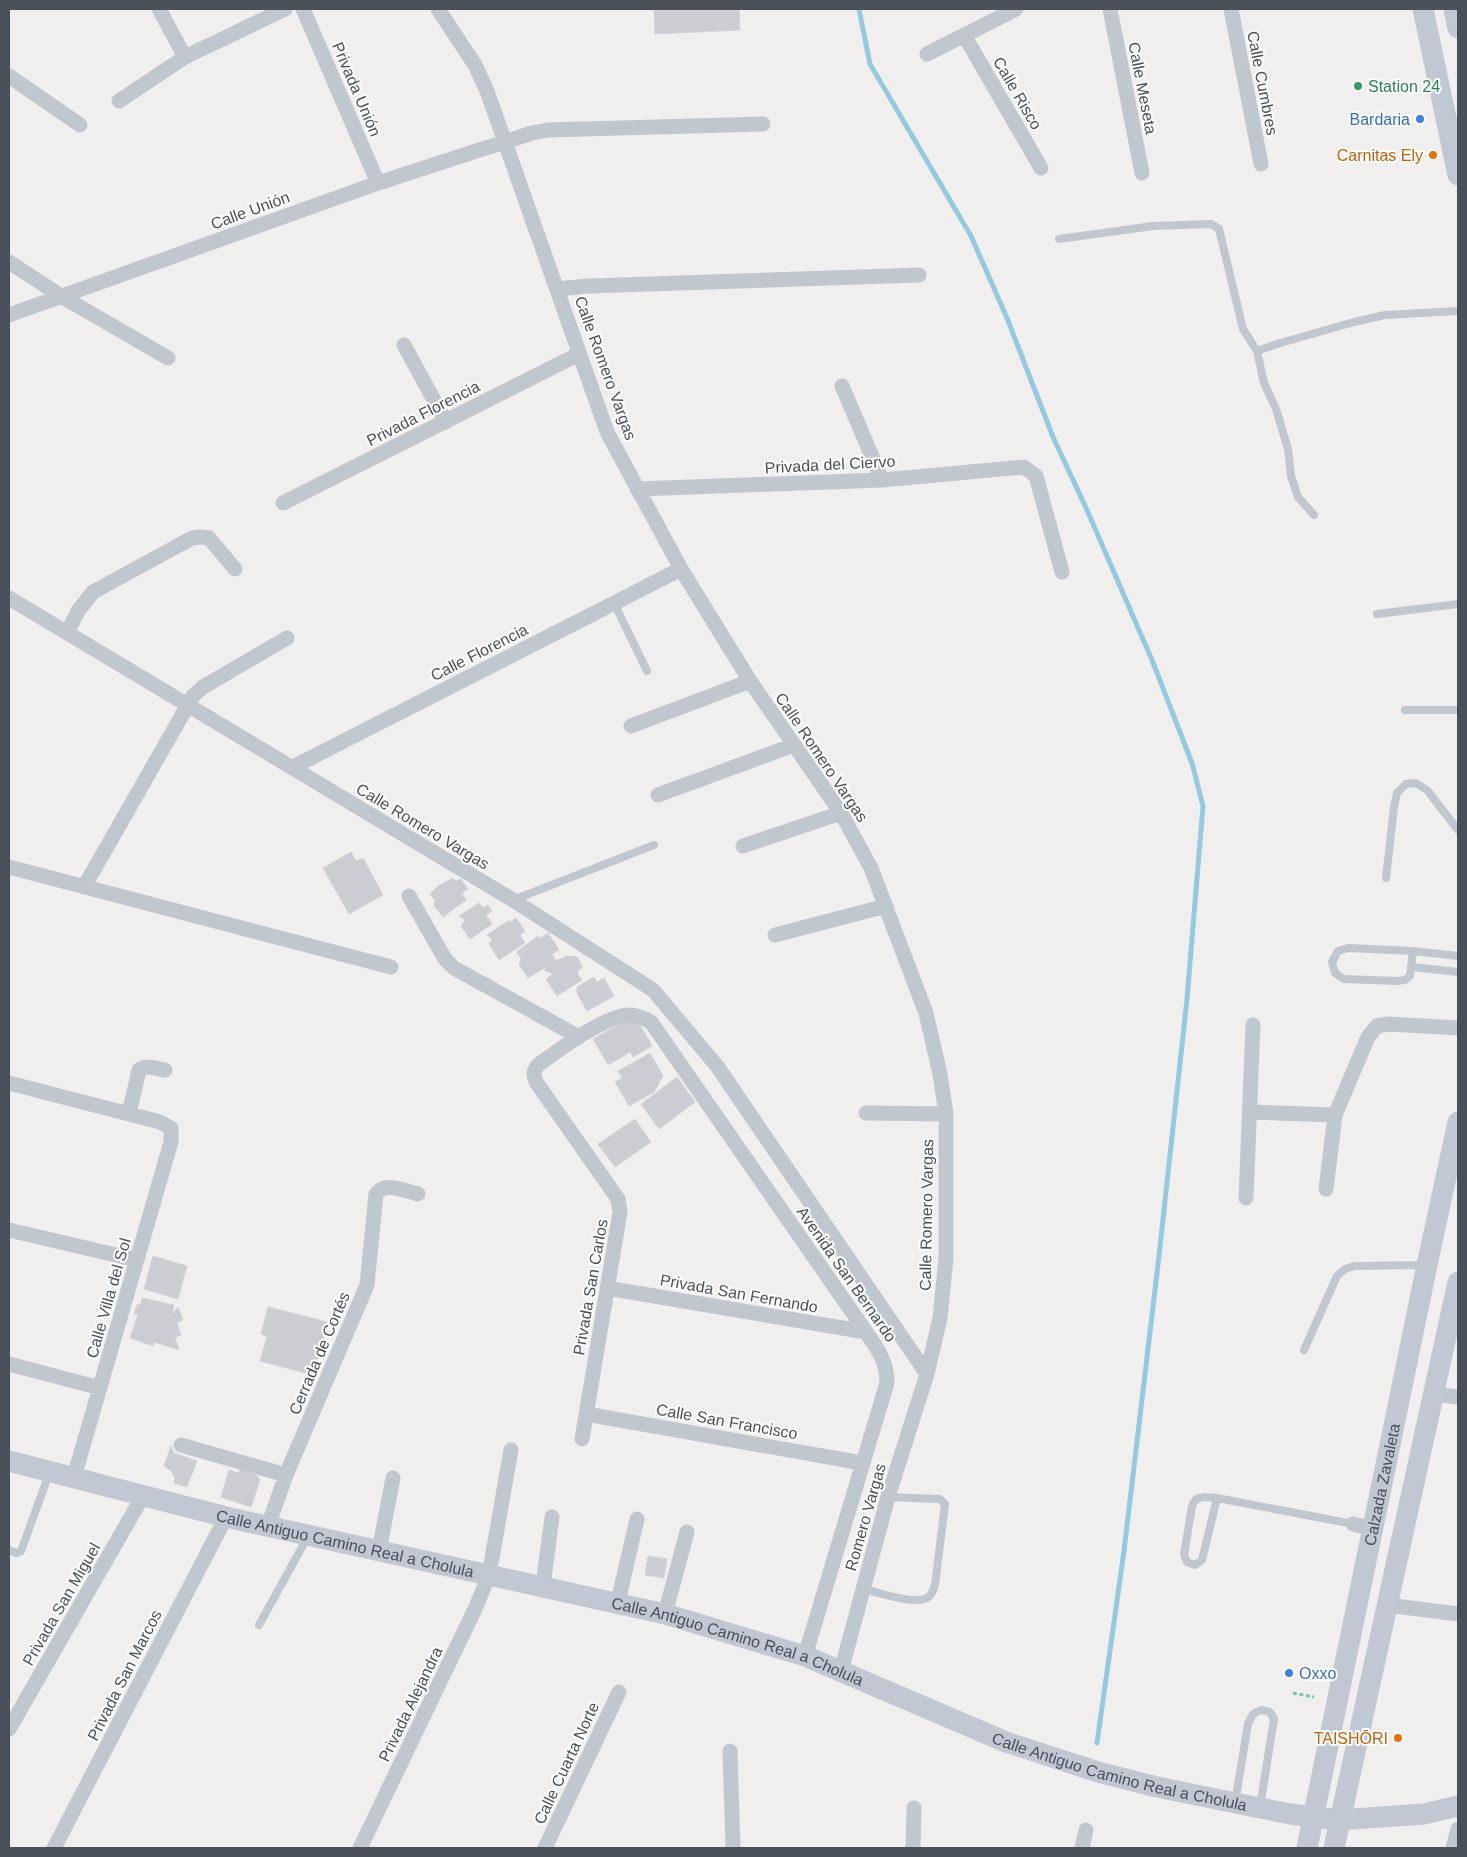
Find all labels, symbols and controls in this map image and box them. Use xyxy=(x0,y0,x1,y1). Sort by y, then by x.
street label: Calle Cumbres xyxy=(1244,30,1281,137)
street label: Privada Unión xyxy=(329,40,384,139)
street label: Calle Meseta xyxy=(1125,41,1160,136)
street label: Calle Risco xyxy=(990,54,1045,133)
place label: Station 24 xyxy=(1368,78,1440,95)
marker: Station 24 xyxy=(1352,80,1364,92)
place label: Bardaria xyxy=(1350,111,1410,128)
marker: Bardaria xyxy=(1414,113,1426,125)
place label: Carnitas Ely xyxy=(1337,147,1423,164)
marker: Carnitas Ely xyxy=(1427,149,1439,161)
street label: Calle Unión xyxy=(208,188,292,233)
street label: Calle Romero Vargas xyxy=(572,294,639,442)
street label: Privada Florencia xyxy=(364,378,483,449)
street label: Privada del Ciervo xyxy=(764,453,896,476)
street label: Calle Florencia xyxy=(428,621,531,684)
street label: Calle Romero Vargas xyxy=(772,690,871,825)
street label: Calle Romero Vargas xyxy=(353,780,492,873)
street label: Calle Romero Vargas xyxy=(917,1139,936,1291)
street label: Avenida San Bernardo xyxy=(794,1204,900,1345)
street label: Privada San Carlos xyxy=(570,1218,611,1356)
street label: Calle Villa del Sol xyxy=(83,1236,134,1360)
street label: Privada San Fernando xyxy=(659,1271,819,1316)
street label: Cerrada de Cortés xyxy=(286,1289,353,1417)
street label: Calle San Francisco xyxy=(655,1401,799,1442)
street label: Calzada Zavaleta xyxy=(1361,1422,1403,1547)
street label: Romero Vargas xyxy=(842,1462,889,1573)
street label: Calle Antiguo Camino Real a Cholula xyxy=(214,1507,475,1581)
street label: Privada San Miguel xyxy=(19,1540,103,1669)
street label: Calle Antiguo Camino Real a Cholula xyxy=(610,1594,866,1689)
street label: Privada San Marcos xyxy=(84,1607,165,1743)
street label: Privada Alejandra xyxy=(375,1644,446,1764)
place label: Oxxo xyxy=(1299,1665,1336,1682)
marker: Oxxo xyxy=(1283,1667,1295,1679)
street label: Calle Cuarta Norte xyxy=(531,1699,602,1827)
street label: Calle Antiguo Camino Real a Cholula xyxy=(989,1729,1248,1814)
place label: TAISHŌRI xyxy=(1314,1730,1388,1747)
marker: TAISHŌRI xyxy=(1392,1732,1404,1744)

